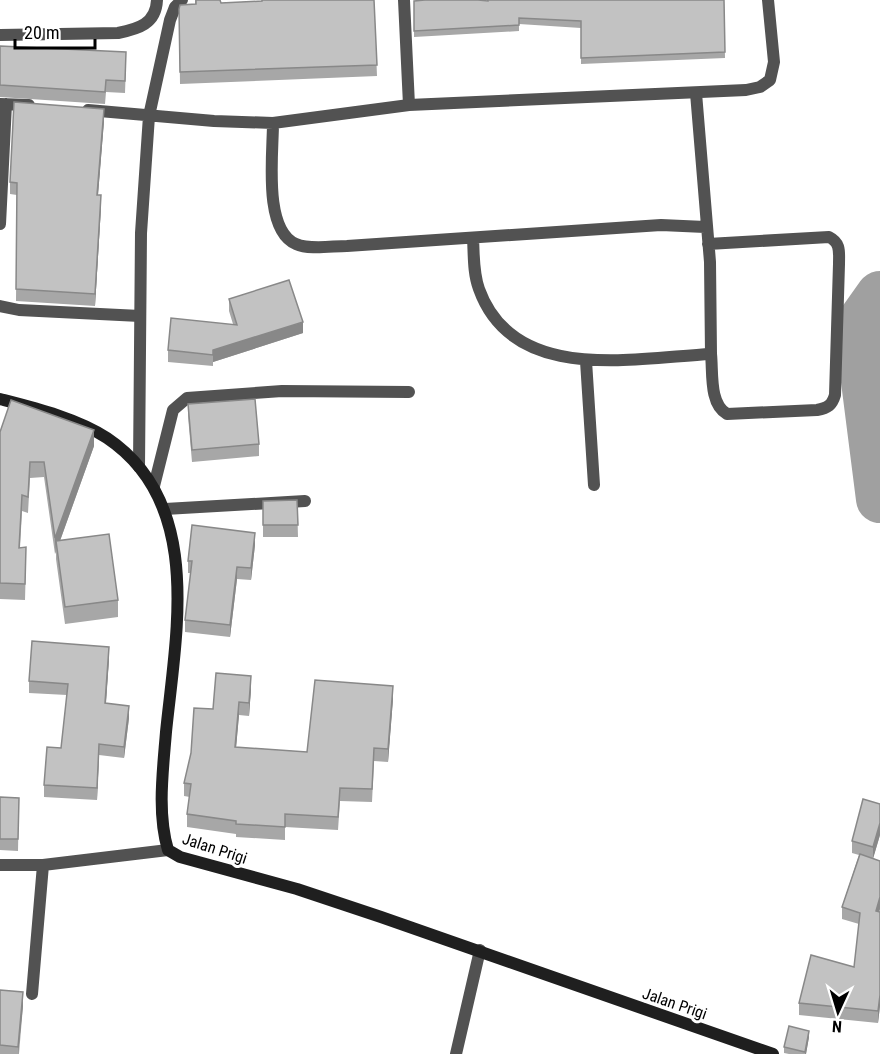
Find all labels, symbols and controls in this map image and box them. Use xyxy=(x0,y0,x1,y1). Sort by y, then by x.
scale bar xyxy=(15,12,94,50)
text: 20 m xyxy=(24,22,59,43)
street label: Jalan Prigi xyxy=(180,829,250,868)
north arrow xyxy=(808,982,868,1042)
street label: Jalan Prigi xyxy=(640,984,710,1023)
text: N xyxy=(831,1017,843,1036)

